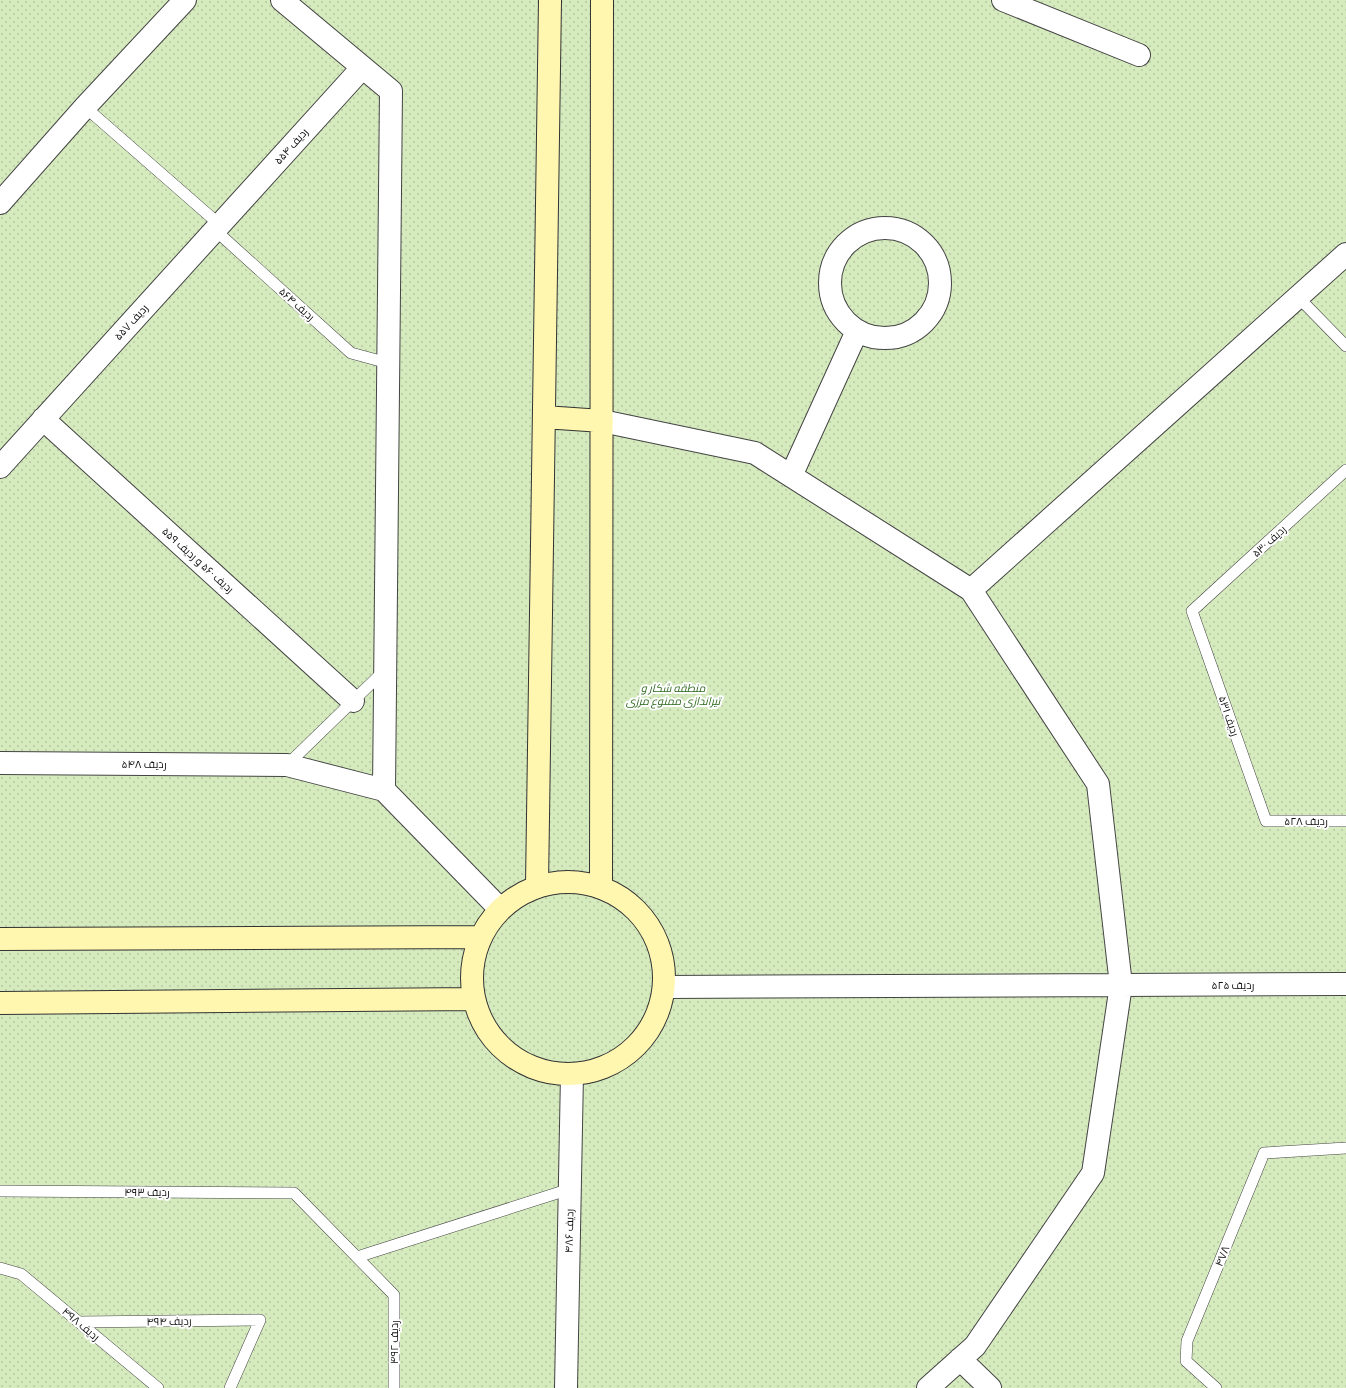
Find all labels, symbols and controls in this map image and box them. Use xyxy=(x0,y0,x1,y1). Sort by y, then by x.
street label: ردیف ۵۵۴ xyxy=(272,125,311,167)
street label: ردیف ۵۶۴ xyxy=(276,285,317,324)
street label: ردیف ۵۵۷ xyxy=(112,302,151,343)
street label: ردیف ۵۳۰ xyxy=(1250,523,1289,560)
street label: ردیف ۵۶۰ و ردیف ۵۵۹ xyxy=(159,525,236,596)
park label: منطقه شکار و تیراندازی ممنوع مرزی xyxy=(626,682,722,709)
street label: ردیف ۵۳۱ xyxy=(1216,694,1242,738)
street label: ردیف ۵۴۸ xyxy=(121,758,167,771)
street label: ردیف ۵۲۸ xyxy=(1284,815,1328,828)
street label: ردیف ۵۲۵ xyxy=(1212,979,1254,992)
street label: ردیف ۴۹۳ xyxy=(124,1186,170,1199)
street label: ردیف ۴۸۶ xyxy=(563,1209,576,1253)
street label: ۴۷۸ xyxy=(1212,1244,1232,1268)
street label: ردیف ۴۹۸ xyxy=(59,1305,102,1344)
street label: ردیف ۴۹۴ xyxy=(146,1315,192,1328)
street label: ردیف ۴۹۲ xyxy=(388,1320,401,1364)

